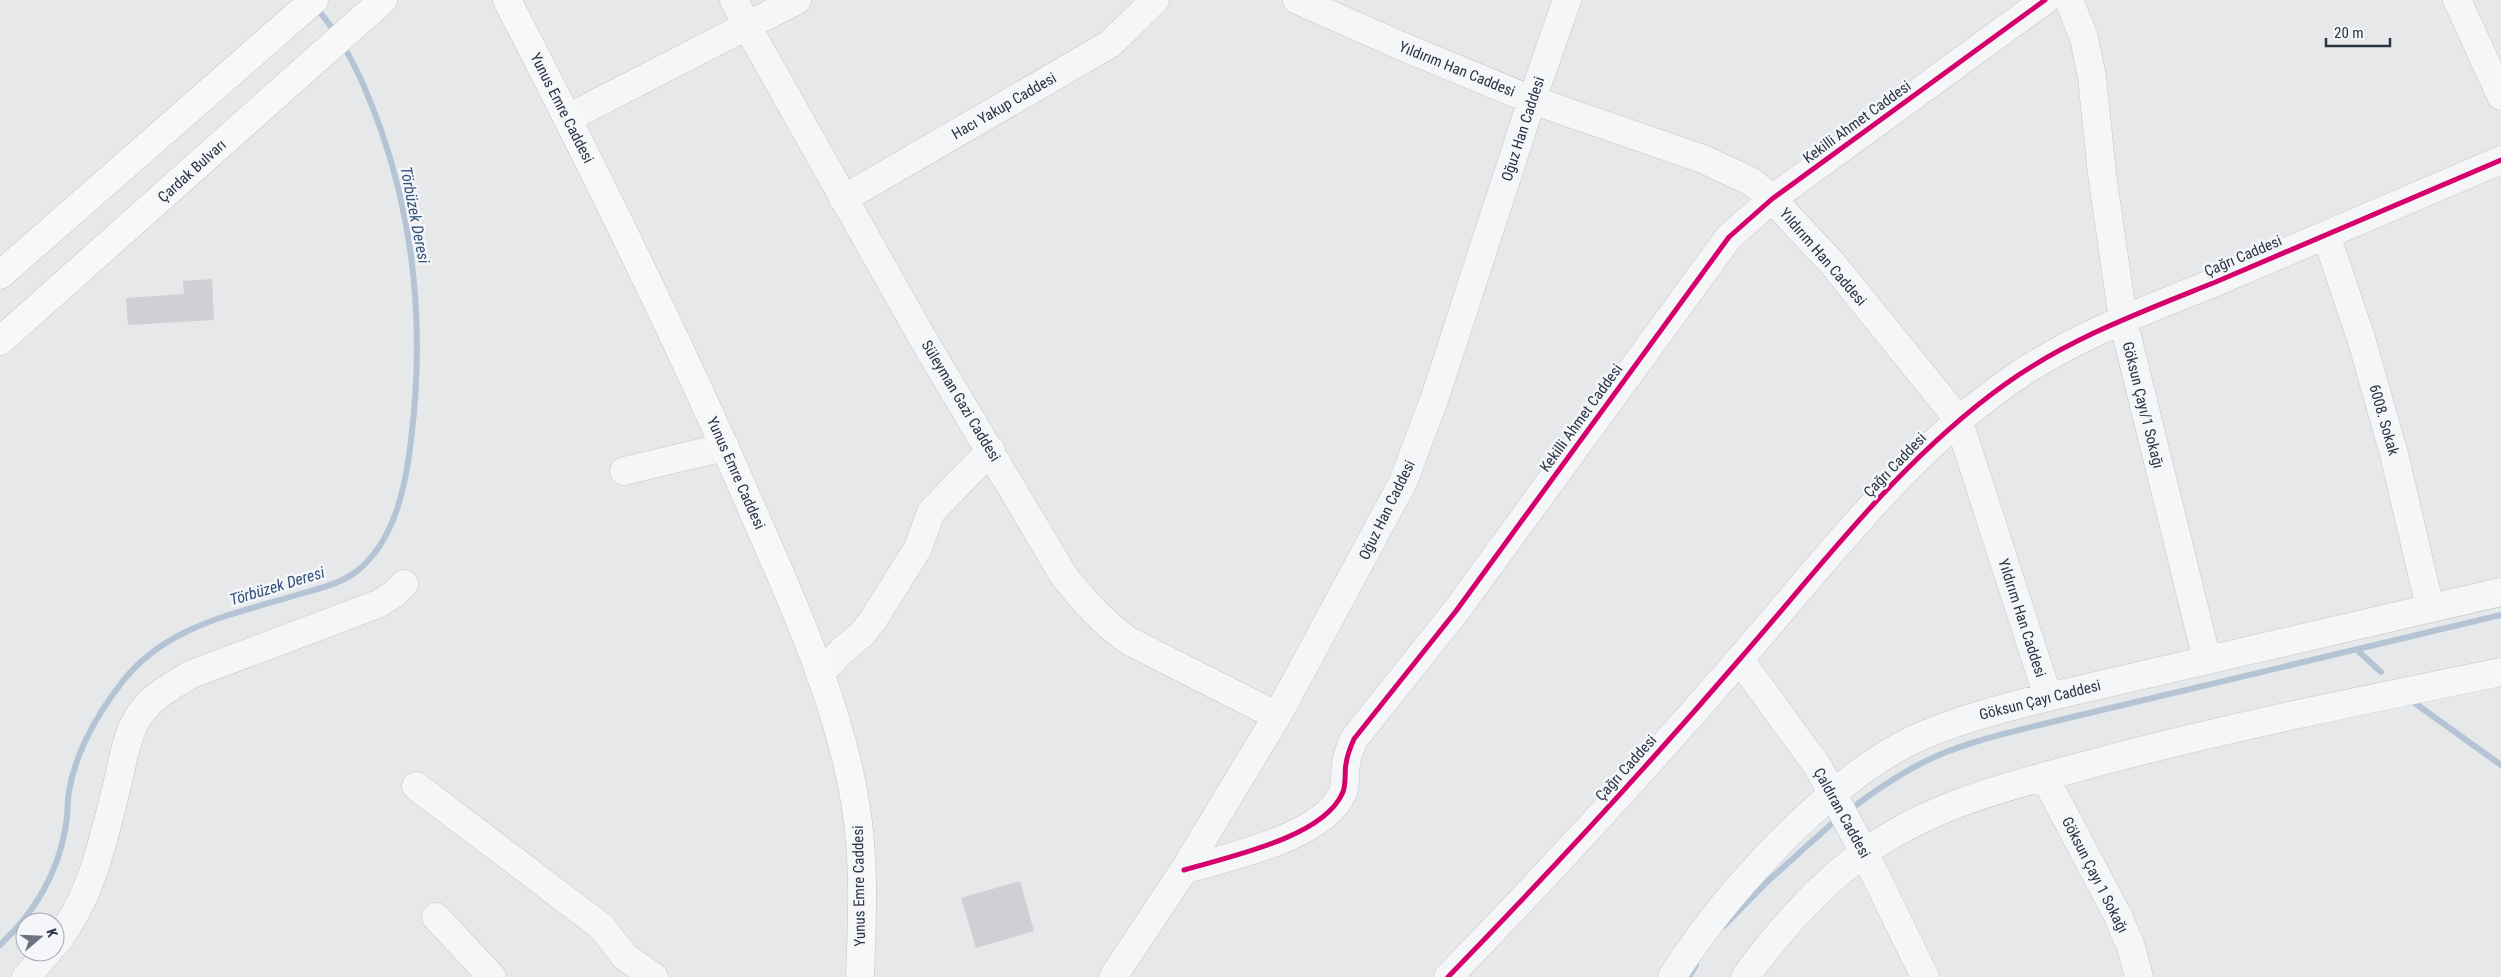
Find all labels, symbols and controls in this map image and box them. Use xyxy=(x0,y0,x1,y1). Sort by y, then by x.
scale bar xyxy=(2326,15,2390,47)
text: 20 m xyxy=(2334,24,2364,42)
street label: Yıldırım Han Caddesi xyxy=(1396,37,1518,101)
street label: Yunus Emre Caddesi xyxy=(526,50,598,166)
street label: Hacı Yakup Caddesi xyxy=(949,69,1059,143)
street label: Oğuz Han Caddesi xyxy=(1498,74,1548,184)
street label: Kekilli Ahmet Caddesi xyxy=(1800,77,1914,167)
street label: Çardak Bulvarı xyxy=(154,136,230,206)
water label: Törbüzek Deresi xyxy=(396,165,434,265)
street label: Yıldırım Han Caddesi xyxy=(1776,204,1870,310)
street label: Çağrı Caddesi xyxy=(2202,232,2284,280)
street label: Süleyman Gazi Caddesi xyxy=(918,337,1004,465)
street label: Göksun Çayı/1 Sokağı xyxy=(2119,340,2167,470)
street label: Kekilli Ahmet Caddesi xyxy=(1536,361,1626,475)
street label: 6008. Sokak xyxy=(2365,382,2403,458)
street label: Yunus Emre Caddesi xyxy=(703,414,769,532)
street label: Çağrı Caddesi xyxy=(1860,429,1930,501)
street label: Oğuz Han Caddesi xyxy=(1355,457,1419,563)
street label: Yıldırım Han Caddesi xyxy=(1994,556,2050,680)
water label: Törbüzek Deresi xyxy=(227,562,327,609)
street label: Göksun Çayı Caddesi xyxy=(1977,676,2103,724)
street label: Çağrı Caddesi xyxy=(1592,731,1660,805)
street label: Çaldıran Caddesi xyxy=(1810,765,1874,861)
street label: Göksun Çayı 1 Sokağı xyxy=(2058,814,2132,936)
street label: Yunus Emre Caddesi xyxy=(849,825,869,947)
north arrow xyxy=(15,912,65,962)
text: K xyxy=(43,926,61,939)

